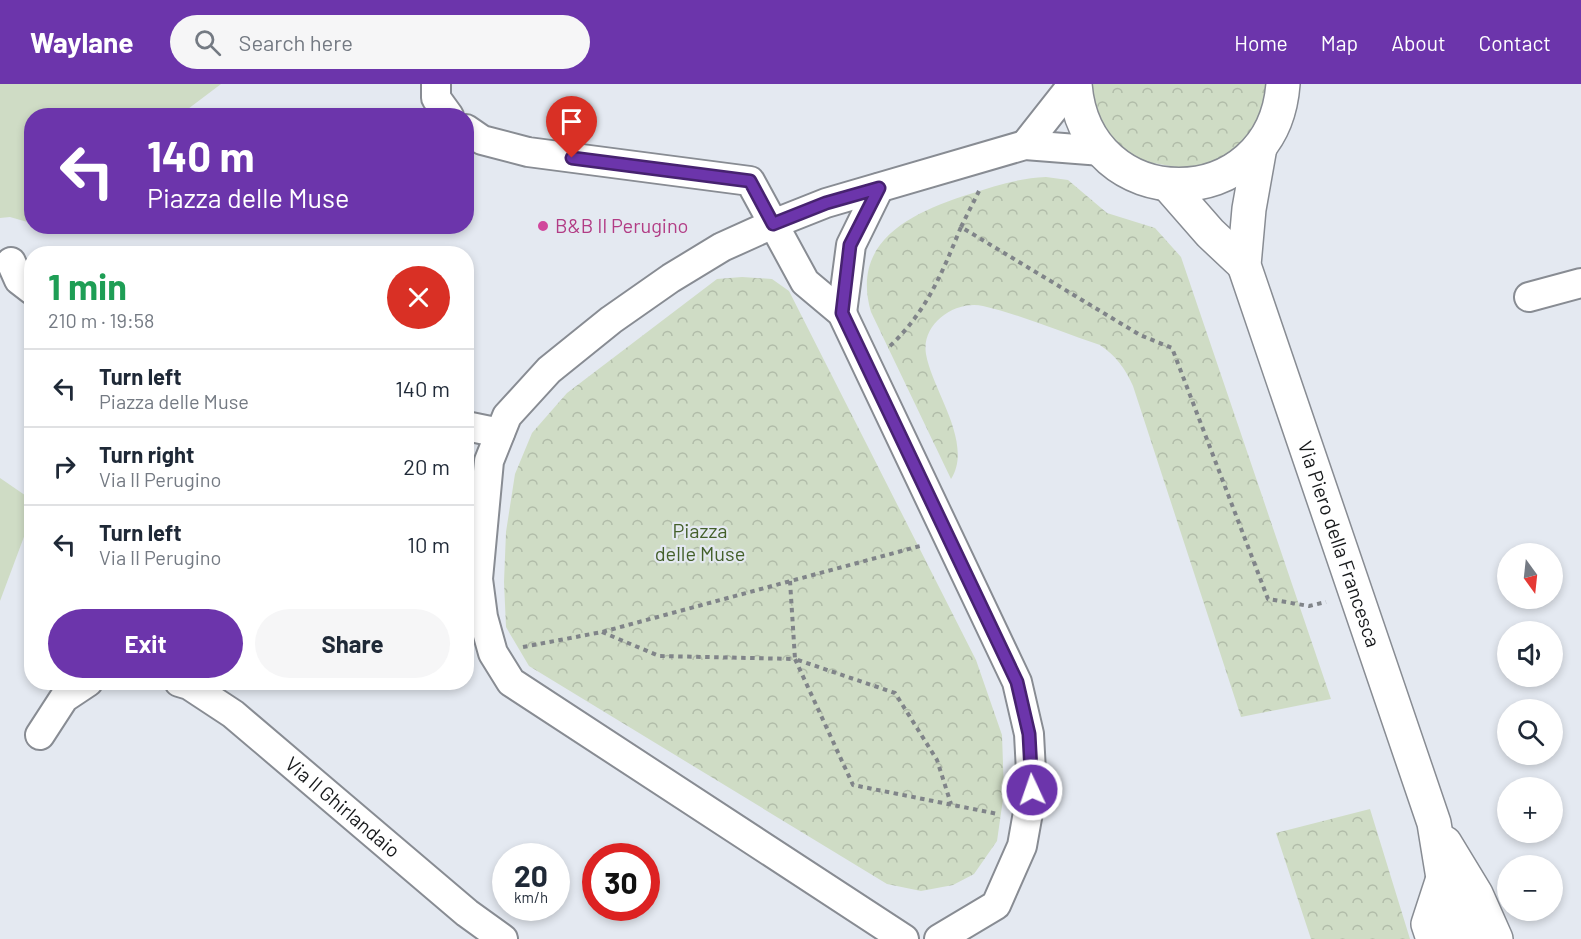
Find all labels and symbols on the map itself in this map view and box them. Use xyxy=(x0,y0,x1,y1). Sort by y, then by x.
pin xyxy=(546,96,597,158)
place label: B&B Il Perugino xyxy=(555,213,689,237)
marker: B&B Il Perugino xyxy=(536,219,550,233)
street label: Via Piero della Francesca xyxy=(1294,438,1386,650)
park label: Piazza delle Muse xyxy=(655,518,745,565)
north arrow xyxy=(1497,543,1563,609)
street label: Via Il Ghirlandaio xyxy=(281,751,405,862)
position arrow xyxy=(1000,758,1064,822)
speed limit sign: 30 xyxy=(582,843,660,921)

